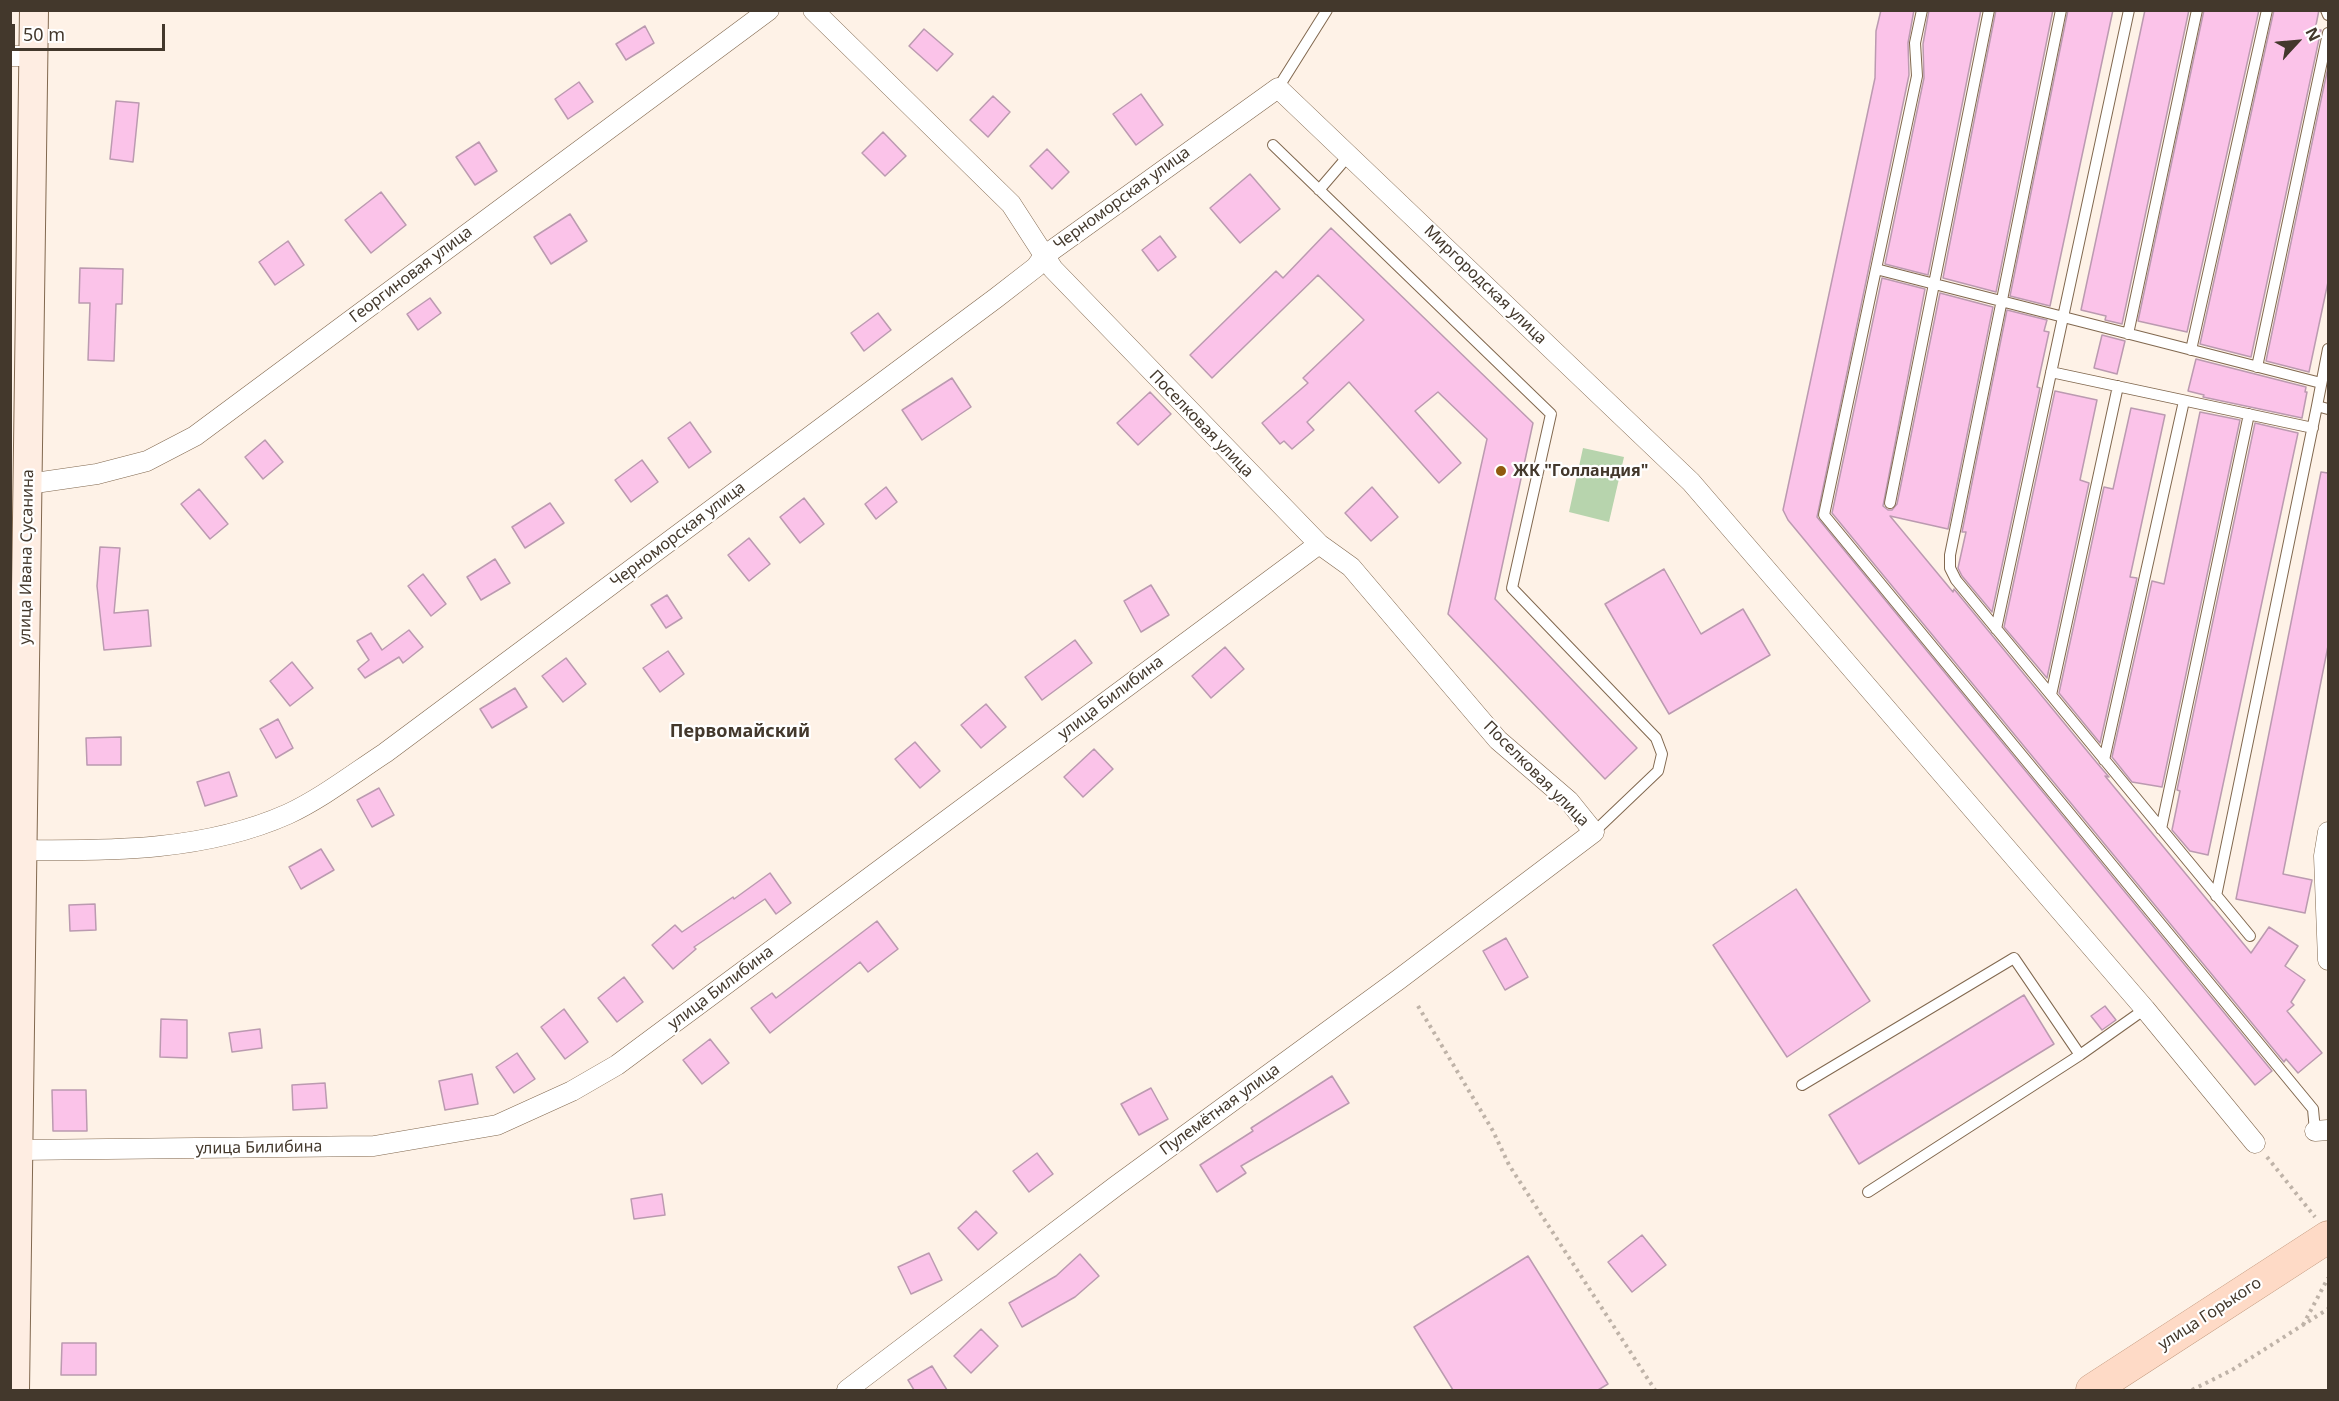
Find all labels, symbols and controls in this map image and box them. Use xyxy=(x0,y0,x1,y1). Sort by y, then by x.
scale bar xyxy=(15,12,168,50)
north arrow xyxy=(2267,12,2327,72)
text: 50 m xyxy=(23,22,65,46)
text: N xyxy=(2300,23,2326,45)
street label: Черноморская улица xyxy=(1050,143,1194,255)
street label: Миргородская улица xyxy=(1420,221,1550,349)
street label: Георгиновая улица xyxy=(346,223,476,327)
street label: Поселковая улица xyxy=(1145,366,1257,482)
place label: ЖК "Голландия" xyxy=(1513,461,1648,481)
marker: ЖК "Голландия" xyxy=(1494,464,1508,478)
street label: улица Ивана Сусанина xyxy=(16,469,38,645)
street label: Черноморская улица xyxy=(607,478,749,592)
street label: улица Билибина xyxy=(1055,652,1167,744)
street label: Поселковая улица xyxy=(1479,717,1593,831)
district label: Первомайский xyxy=(670,721,810,743)
street label: улица Билибина xyxy=(665,942,777,1034)
street label: Пулемётная улица xyxy=(1156,1060,1284,1160)
street label: улица Билибина xyxy=(195,1137,323,1159)
street label: улица Горького xyxy=(2155,1274,2265,1354)

